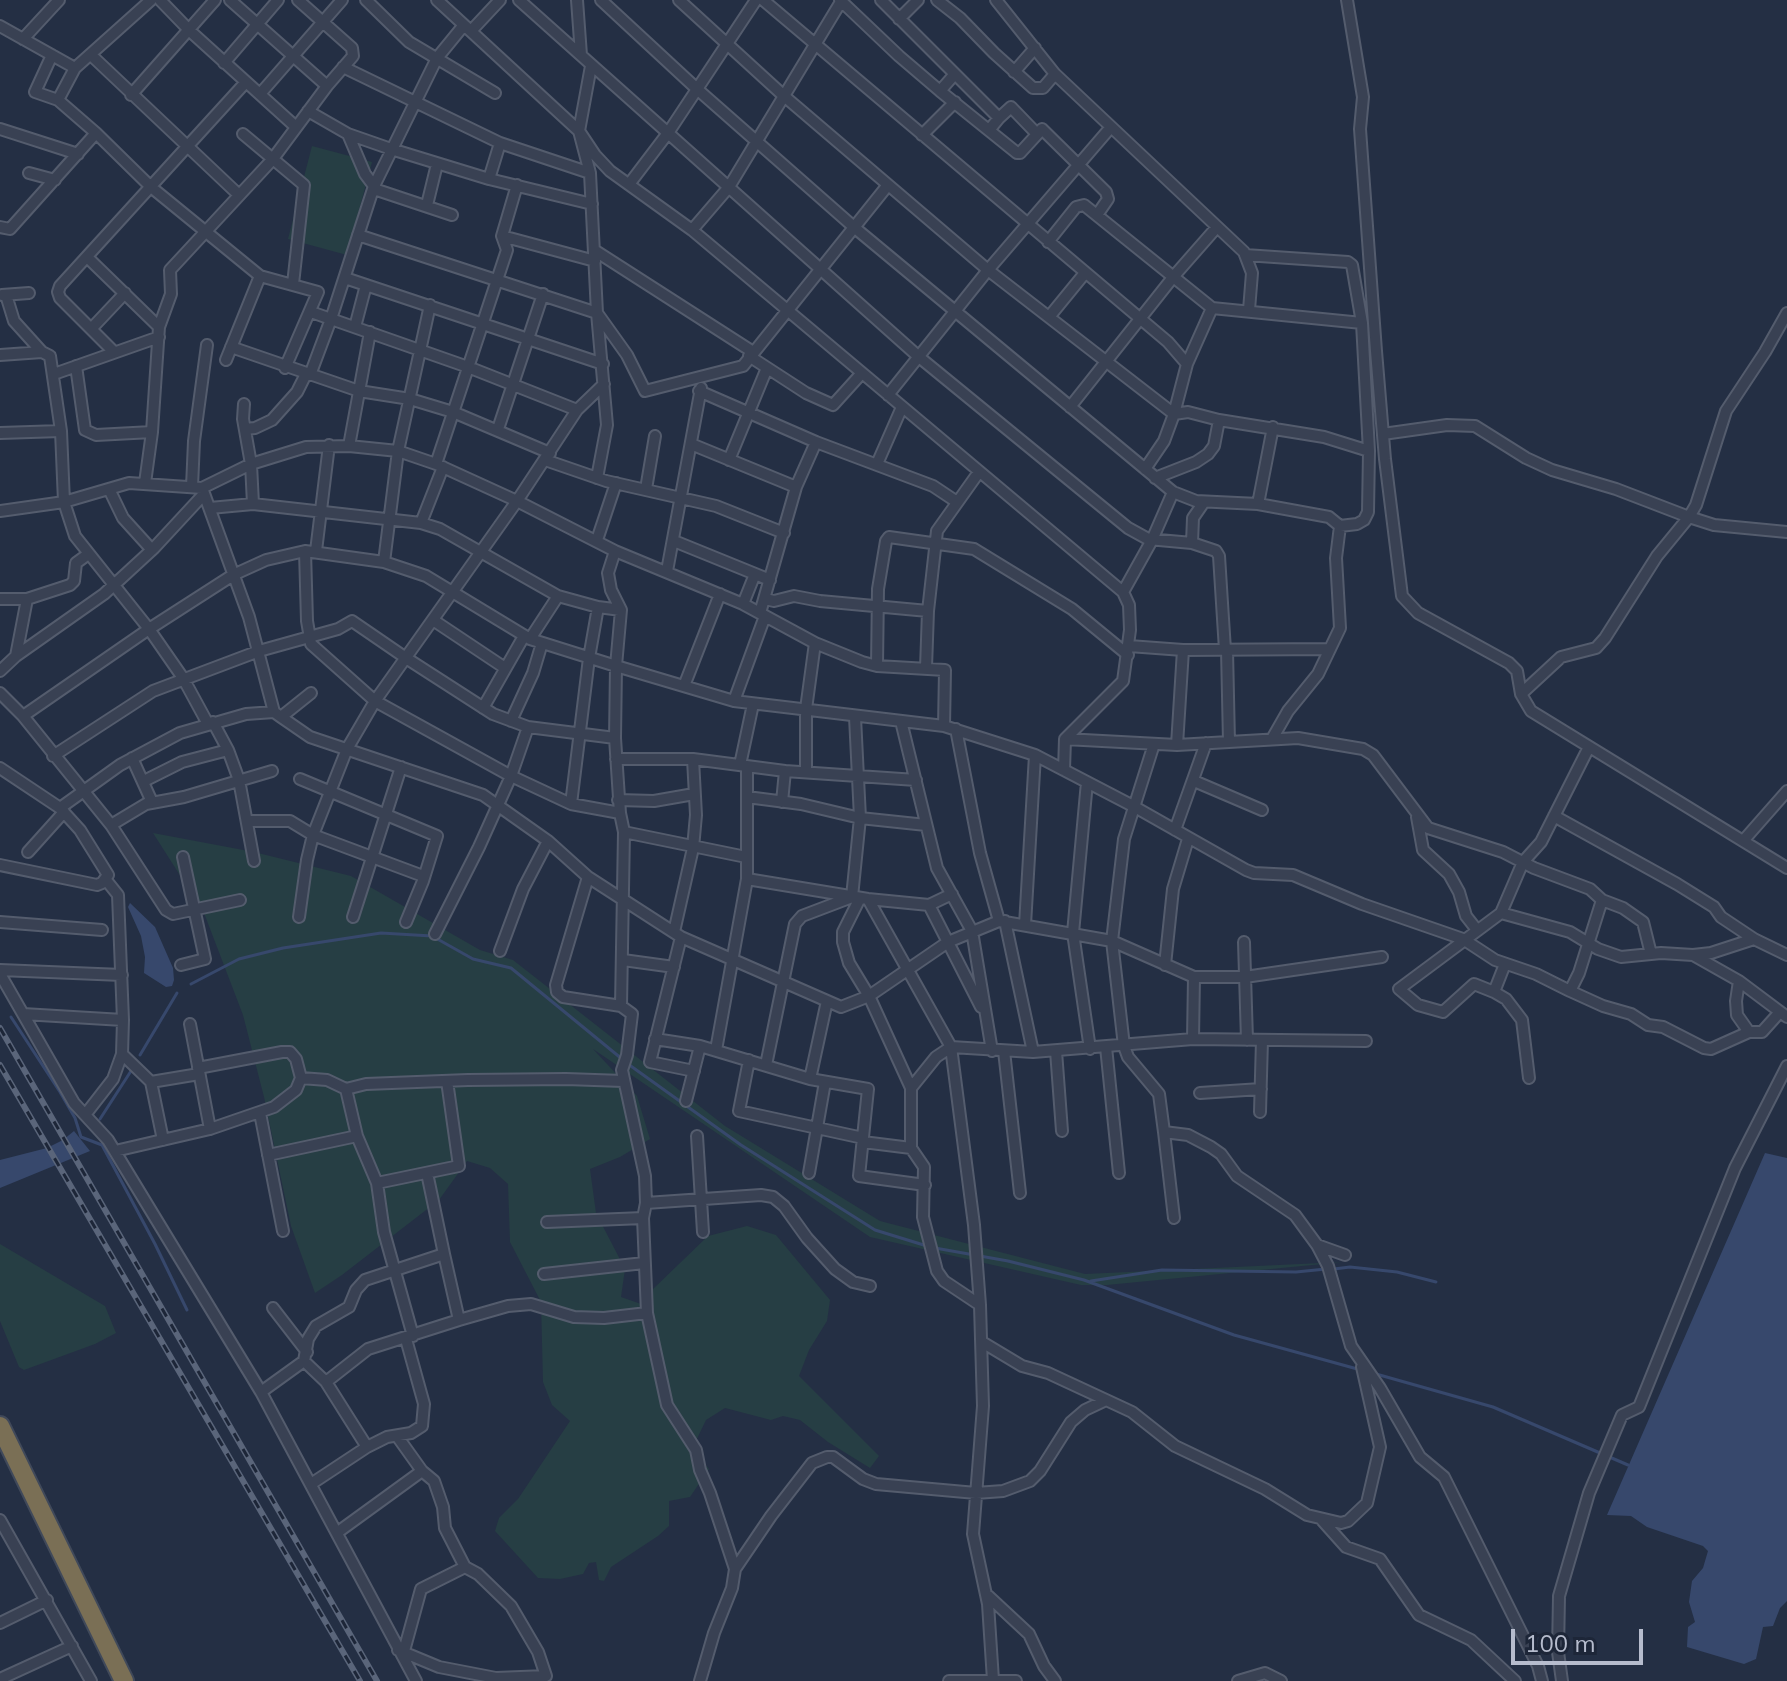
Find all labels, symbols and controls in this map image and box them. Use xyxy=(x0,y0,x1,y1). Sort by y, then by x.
scale bar xyxy=(1515,1613,1647,1663)
text: 100 m xyxy=(1525,1628,1596,1658)

